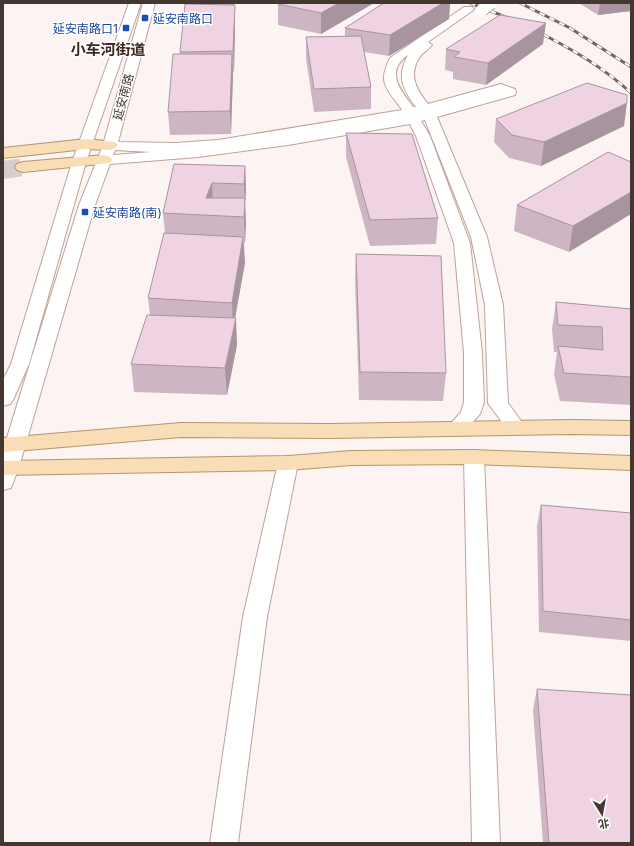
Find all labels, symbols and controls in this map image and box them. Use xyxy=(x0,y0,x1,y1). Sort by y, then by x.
place label: 延安南路口 xyxy=(153,11,213,26)
marker: 延安南路口 xyxy=(140,13,150,23)
place label: 延安南路口1 xyxy=(53,21,118,36)
marker: 延安南路口1 xyxy=(121,23,131,33)
district label: 小车河街道 xyxy=(70,40,146,59)
street label: 延安南路 xyxy=(110,72,136,122)
place label: 延安南路(南) xyxy=(93,205,162,220)
marker: 延安南路(南) xyxy=(80,207,90,217)
north arrow xyxy=(582,794,622,834)
text: 北 xyxy=(597,816,611,832)

